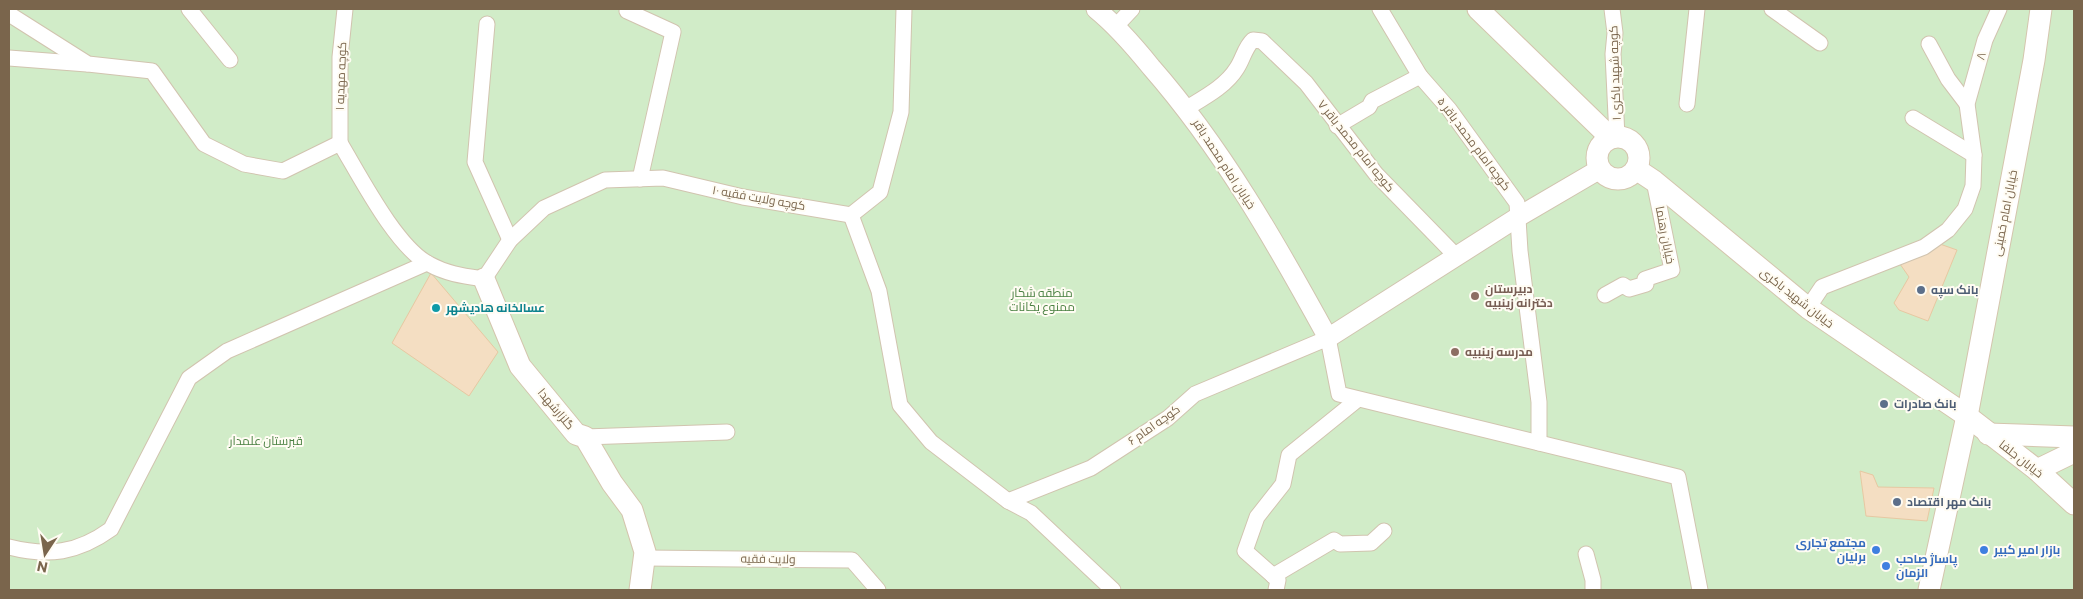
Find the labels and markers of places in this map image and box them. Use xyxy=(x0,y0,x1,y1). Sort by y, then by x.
place label: دبیرستان دخترانه زینبیه xyxy=(1485,281,1553,311)
place label: بانک سپه xyxy=(1931,282,1979,299)
marker: بانک سپه xyxy=(1915,284,1927,296)
marker: دبیرستان دخترانه زینبیه xyxy=(1469,290,1481,302)
place label: عسالخانه هادیشهر xyxy=(445,300,545,316)
marker: عسالخانه هادیشهر xyxy=(430,302,442,314)
place label: مدرسه زینبیه xyxy=(1465,344,1533,360)
marker: مدرسه زینبیه xyxy=(1449,346,1461,358)
place label: بانک صادرات xyxy=(1894,396,1957,412)
marker: بانک صادرات xyxy=(1878,398,1890,410)
place label: بانک مهر اقتصاد xyxy=(1907,494,1991,510)
marker: بانک مهر اقتصاد xyxy=(1891,496,1903,508)
place label: مجتمع تجاری برلیان xyxy=(1796,535,1866,565)
place label: بازار امیر کبیر xyxy=(1993,542,2060,558)
marker: مجتمع تجاری برلیان xyxy=(1870,544,1882,556)
marker: بازار امیر کبیر xyxy=(1978,544,1990,556)
place label: پاساژ صاحب الزمان xyxy=(1896,551,1958,581)
marker: پاساژ صاحب الزمان xyxy=(1880,560,1892,572)

